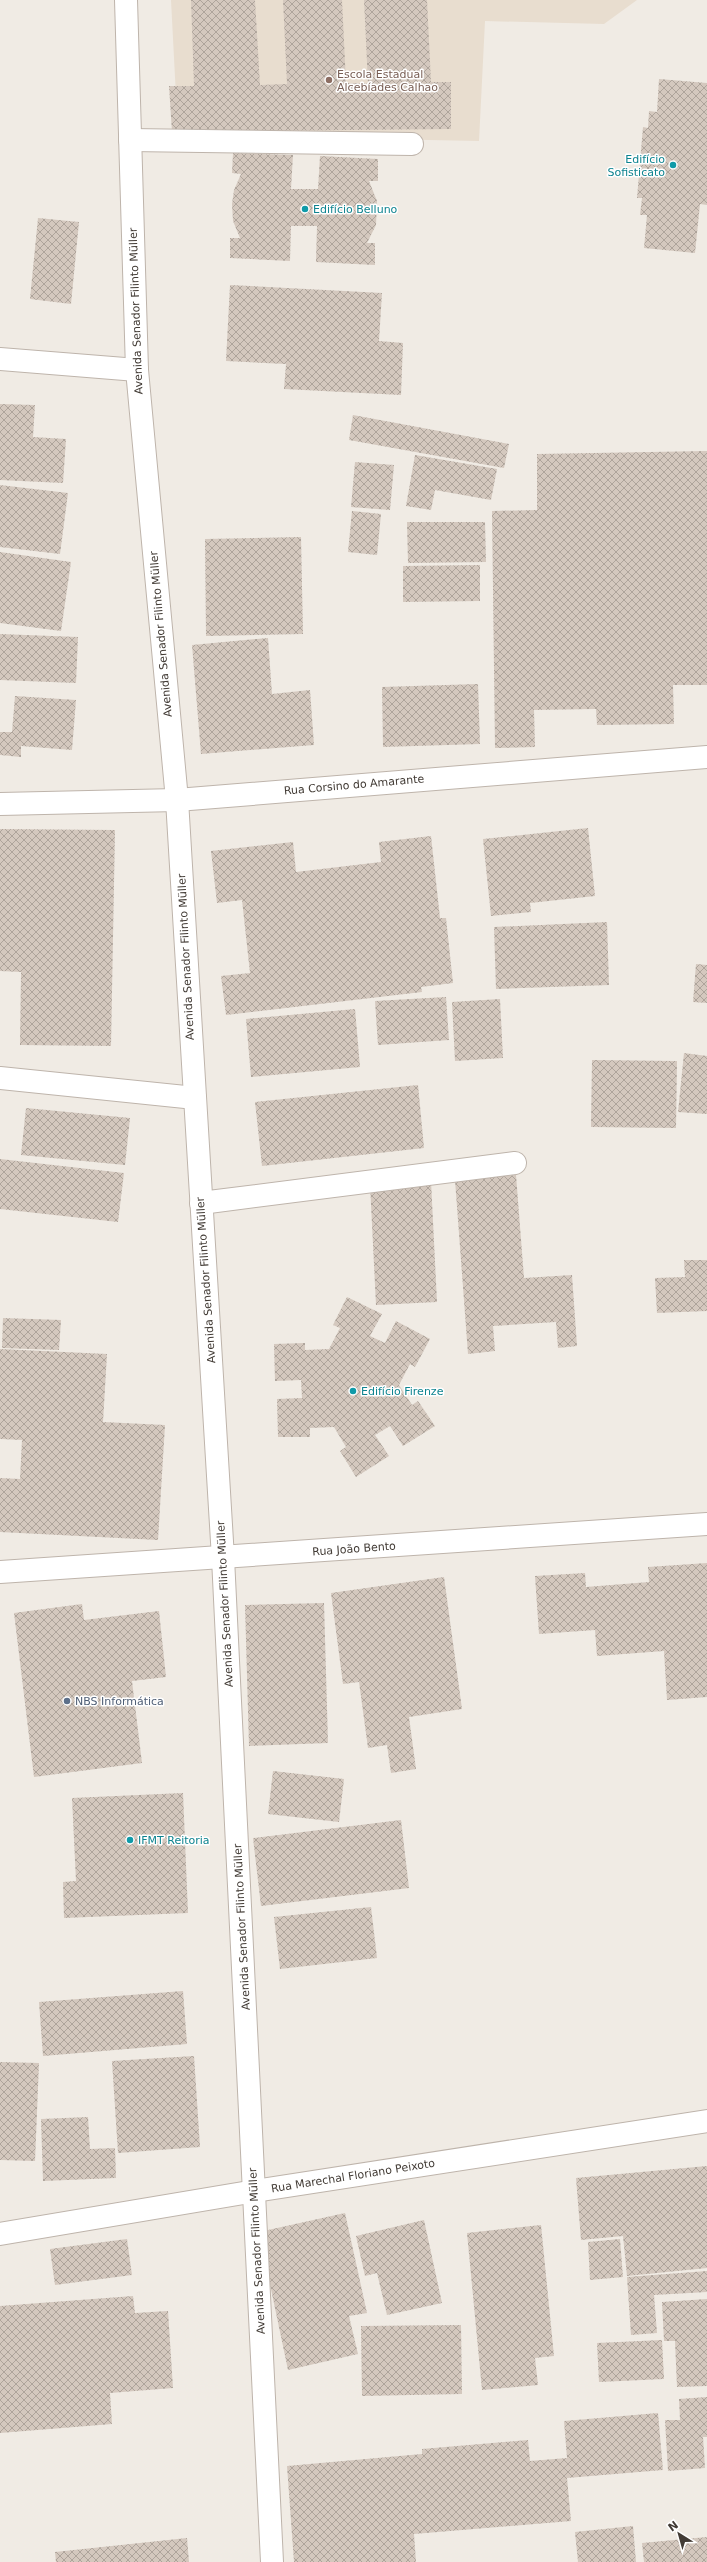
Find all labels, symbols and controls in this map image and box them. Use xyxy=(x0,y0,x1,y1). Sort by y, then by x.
place label: Escola Estadual Alcebíades Calhao xyxy=(337,68,438,94)
marker: Escola Estadual Alcebíades Calhao xyxy=(324,75,334,85)
place label: Edifício Sofisticato xyxy=(607,153,665,179)
marker: Edifício Sofisticato xyxy=(668,160,678,170)
place label: Edifício Belluno xyxy=(313,203,398,216)
marker: Edifício Belluno xyxy=(300,204,310,214)
street label: Avenida Senador Filinto Müller xyxy=(127,227,145,395)
street label: Avenida Senador Filinto Müller xyxy=(147,550,175,718)
street label: Rua Corsino do Amarante xyxy=(283,772,425,798)
street label: Avenida Senador Filinto Müller xyxy=(175,873,197,1041)
street label: Avenida Senador Filinto Müller xyxy=(194,1196,218,1364)
place label: Edifício Firenze xyxy=(361,1385,444,1398)
marker: Edifício Firenze xyxy=(348,1386,358,1396)
street label: Avenida Senador Filinto Müller xyxy=(214,1520,236,1688)
street label: Rua João Bento xyxy=(312,1540,396,1558)
place label: NBS Informática xyxy=(75,1695,164,1708)
marker: NBS Informática xyxy=(62,1696,72,1706)
place label: IFMT Reitoria xyxy=(138,1834,210,1847)
marker: IFMT Reitoria xyxy=(125,1835,135,1845)
street label: Avenida Senador Filinto Müller xyxy=(231,1843,253,2011)
street label: Rua Marechal Floriano Peixoto xyxy=(270,2157,436,2195)
street label: Avenida Senador Filinto Müller xyxy=(246,2167,268,2335)
north arrow xyxy=(659,2514,699,2554)
text: N xyxy=(666,2518,681,2534)

